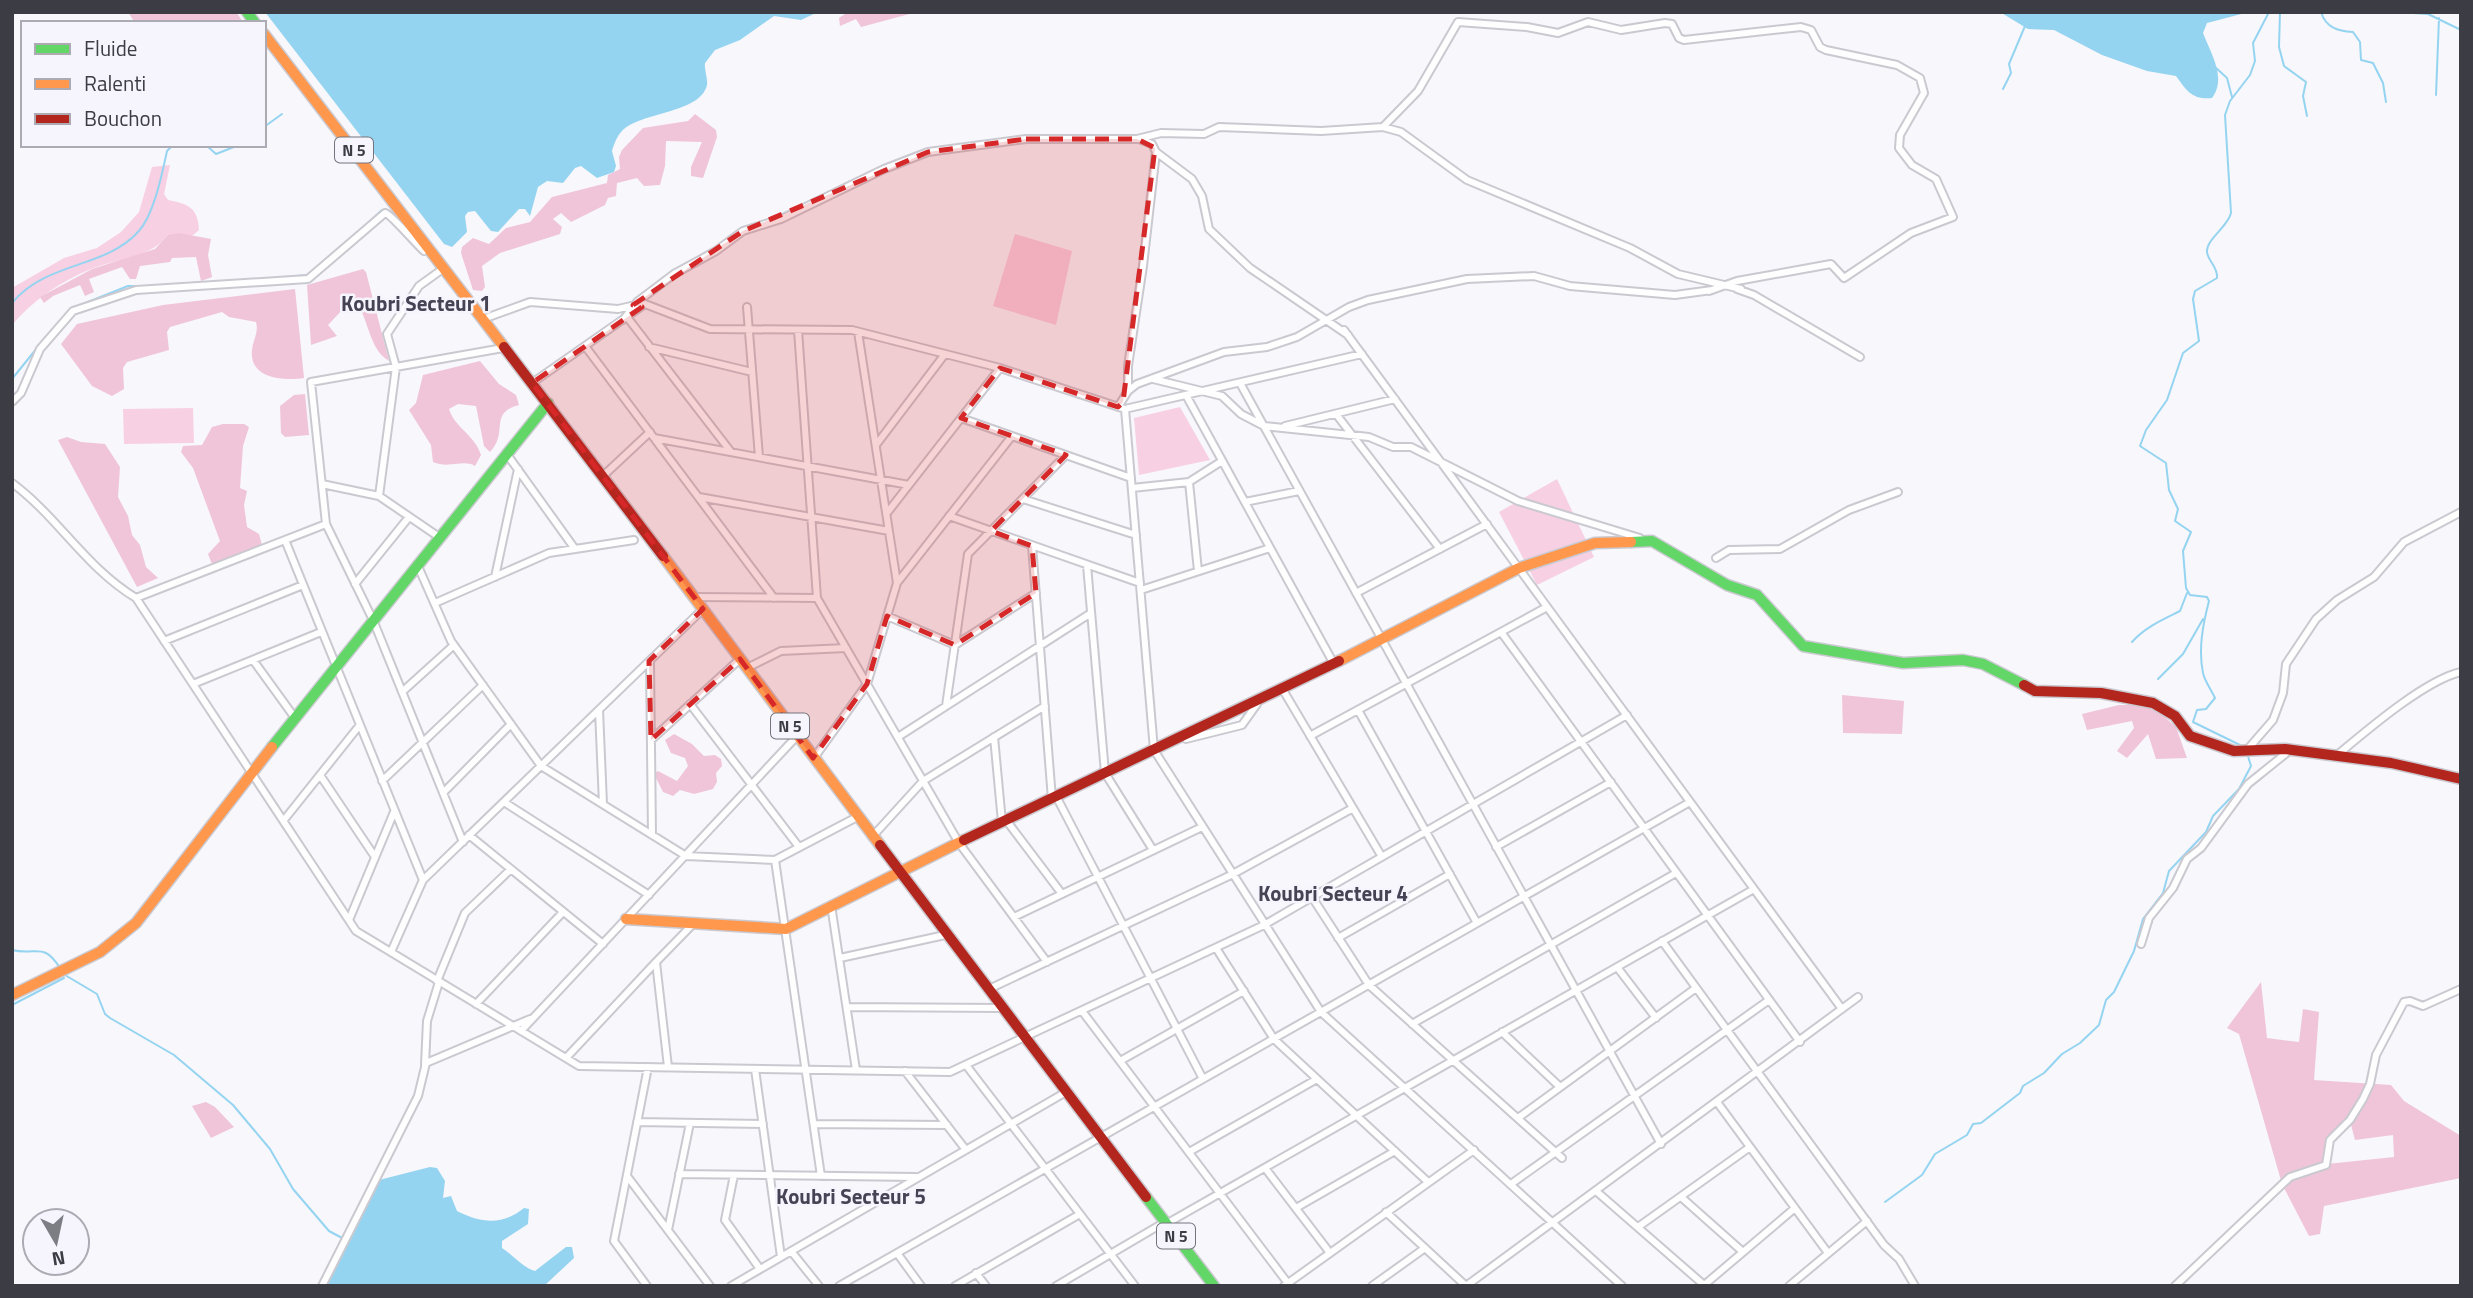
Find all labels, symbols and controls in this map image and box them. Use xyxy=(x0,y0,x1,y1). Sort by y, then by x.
legend xyxy=(21,21,266,147)
text: Fluide xyxy=(84,32,137,64)
text: Ralenti xyxy=(84,67,146,99)
text: Bouchon xyxy=(84,102,162,134)
road number: N 5 xyxy=(335,138,373,162)
district label: Koubri Secteur 1 xyxy=(341,287,491,319)
road number: N 5 xyxy=(771,713,809,738)
district label: Koubri Secteur 4 xyxy=(1258,877,1408,909)
district label: Koubri Secteur 5 xyxy=(776,1180,926,1212)
north arrow xyxy=(21,1207,91,1277)
road number: N 5 xyxy=(1157,1224,1195,1248)
text: N xyxy=(50,1244,68,1275)

